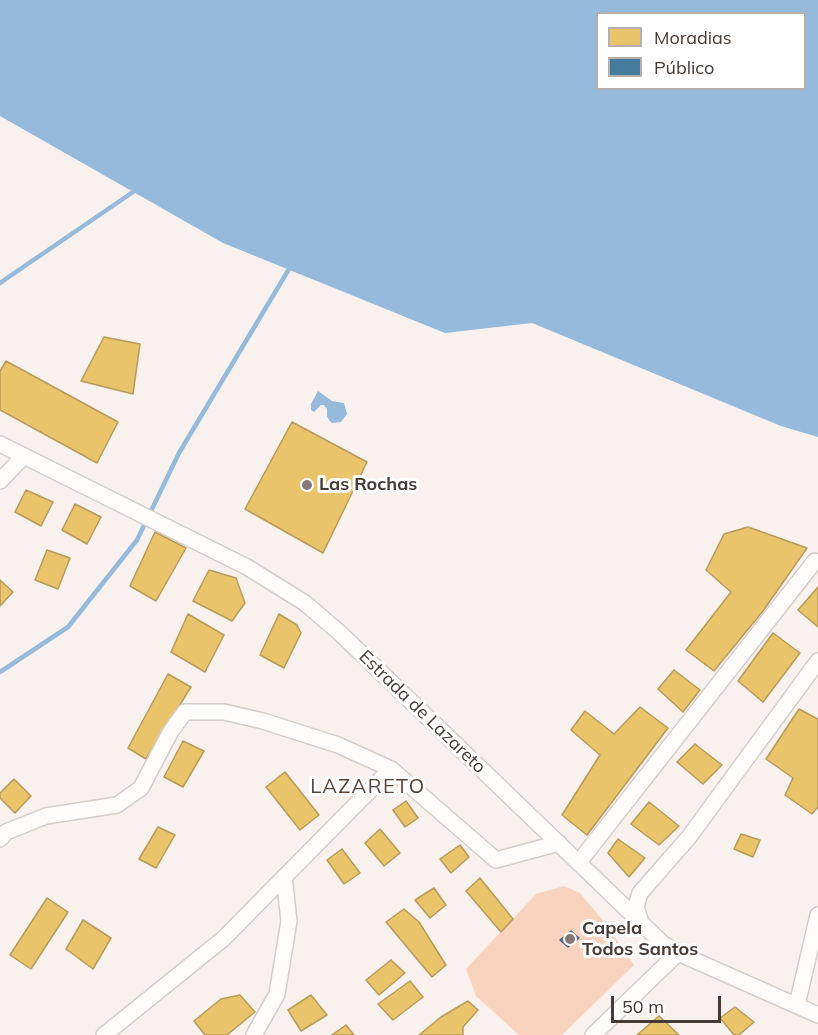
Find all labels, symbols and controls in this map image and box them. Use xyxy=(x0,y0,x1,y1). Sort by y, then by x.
legend xyxy=(596,12,806,90)
text: Moradias xyxy=(654,26,732,49)
text: Público xyxy=(654,56,714,79)
place label: Las Rochas xyxy=(319,474,417,496)
marker: Las Rochas xyxy=(300,478,314,492)
street label: Estrada de Lazareto xyxy=(354,646,490,778)
district label: LAZARETO xyxy=(310,775,426,799)
place label: Capela Todos Santos xyxy=(582,918,698,960)
marker: Capela Todos Santos xyxy=(563,932,577,946)
scale bar xyxy=(614,984,724,1022)
text: 50 m xyxy=(622,995,664,1018)

